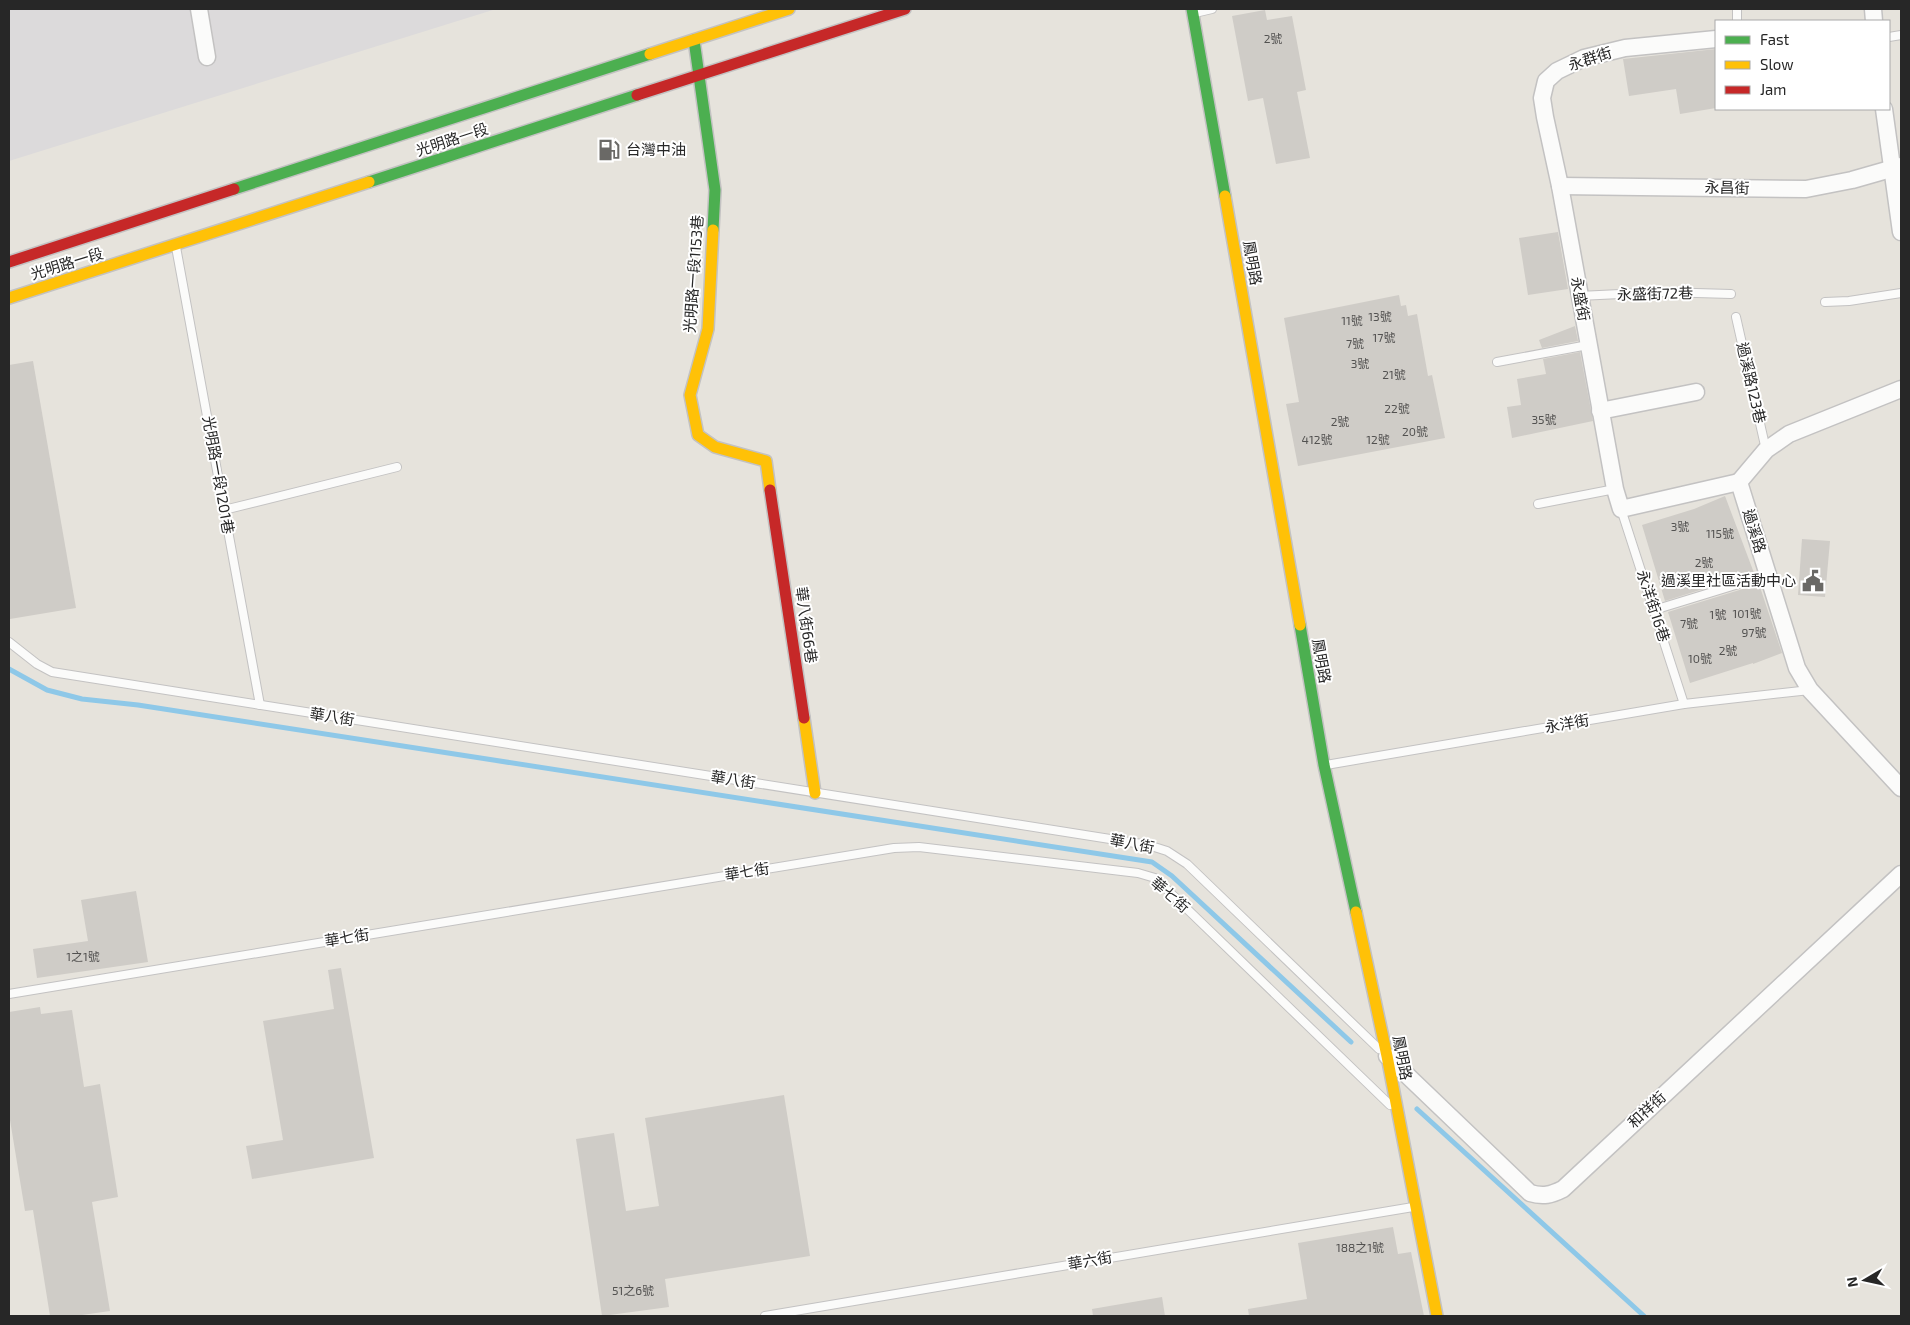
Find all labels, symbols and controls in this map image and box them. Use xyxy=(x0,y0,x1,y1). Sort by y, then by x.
legend xyxy=(1715,20,1890,110)
text: Fast xyxy=(1760,30,1790,48)
house number: 2號 xyxy=(1264,31,1282,45)
street label: 永群街 xyxy=(1566,43,1614,74)
text: Slow xyxy=(1760,55,1794,73)
text: Jam xyxy=(1760,80,1786,98)
street label: 光明路一段 xyxy=(413,119,490,159)
fuel station icon: 台灣中油 xyxy=(596,137,622,163)
place label: 台灣中油 xyxy=(626,140,686,158)
street label: 永昌街 xyxy=(1704,178,1750,196)
street label: 光明路一段1153巷 xyxy=(680,214,706,334)
street label: 鳳明路 xyxy=(1240,239,1266,287)
street label: 光明路一段 xyxy=(28,243,105,283)
street label: 永盛街 xyxy=(1568,275,1594,323)
street label: 永盛街72巷 xyxy=(1617,283,1693,303)
house number: 13號 xyxy=(1368,309,1392,323)
house number: 11號 xyxy=(1341,313,1363,327)
house number: 17號 xyxy=(1373,330,1395,344)
house number: 7號 xyxy=(1346,336,1364,350)
street label: 過溪路123巷 xyxy=(1734,340,1770,425)
house number: 3號 xyxy=(1351,356,1369,370)
house number: 21號 xyxy=(1382,367,1406,381)
house number: 22號 xyxy=(1384,401,1410,415)
house number: 35號 xyxy=(1531,412,1557,426)
street label: 光明路一段1201巷 xyxy=(200,414,238,535)
house number: 2號 xyxy=(1331,414,1349,428)
house number: 20號 xyxy=(1402,424,1428,438)
house number: 412號 xyxy=(1302,432,1332,446)
house number: 12號 xyxy=(1366,432,1390,446)
street label: 過溪路 xyxy=(1740,507,1770,555)
house number: 3號 xyxy=(1671,519,1689,533)
house number: 115號 xyxy=(1706,526,1734,540)
house number: 2號 xyxy=(1695,555,1713,569)
street label: 永洋街16巷 xyxy=(1634,567,1674,644)
public building icon: 過溪里社區活動中心 xyxy=(1800,568,1826,594)
place label: 過溪里社區活動中心 xyxy=(1661,571,1796,589)
street label: 華八街66巷 xyxy=(793,585,821,664)
house number: 101號 xyxy=(1733,606,1761,620)
house number: 1號 xyxy=(1710,607,1726,621)
house number: 7號 xyxy=(1680,616,1698,630)
house number: 97號 xyxy=(1741,625,1767,639)
street label: 鳳明路 xyxy=(1309,637,1335,685)
house number: 2號 xyxy=(1719,643,1737,657)
house number: 10號 xyxy=(1688,651,1712,665)
street label: 華八街 xyxy=(309,704,356,728)
street label: 永洋街 xyxy=(1543,710,1591,736)
street label: 華八街 xyxy=(710,767,757,791)
street label: 華八街 xyxy=(1108,830,1156,856)
street label: 華七街 xyxy=(723,859,770,883)
street label: 華七街 xyxy=(1148,873,1194,916)
street label: 華七街 xyxy=(323,925,370,949)
house number: 1之1號 xyxy=(66,949,100,963)
street label: 鳳明路 xyxy=(1390,1034,1416,1082)
street label: 和祥街 xyxy=(1624,1087,1669,1131)
house number: 188之1號 xyxy=(1336,1240,1384,1254)
street label: 華六街 xyxy=(1066,1247,1114,1273)
north arrow xyxy=(1840,1255,1890,1305)
text: N xyxy=(1842,1276,1861,1288)
house number: 51之6號 xyxy=(612,1283,654,1297)

